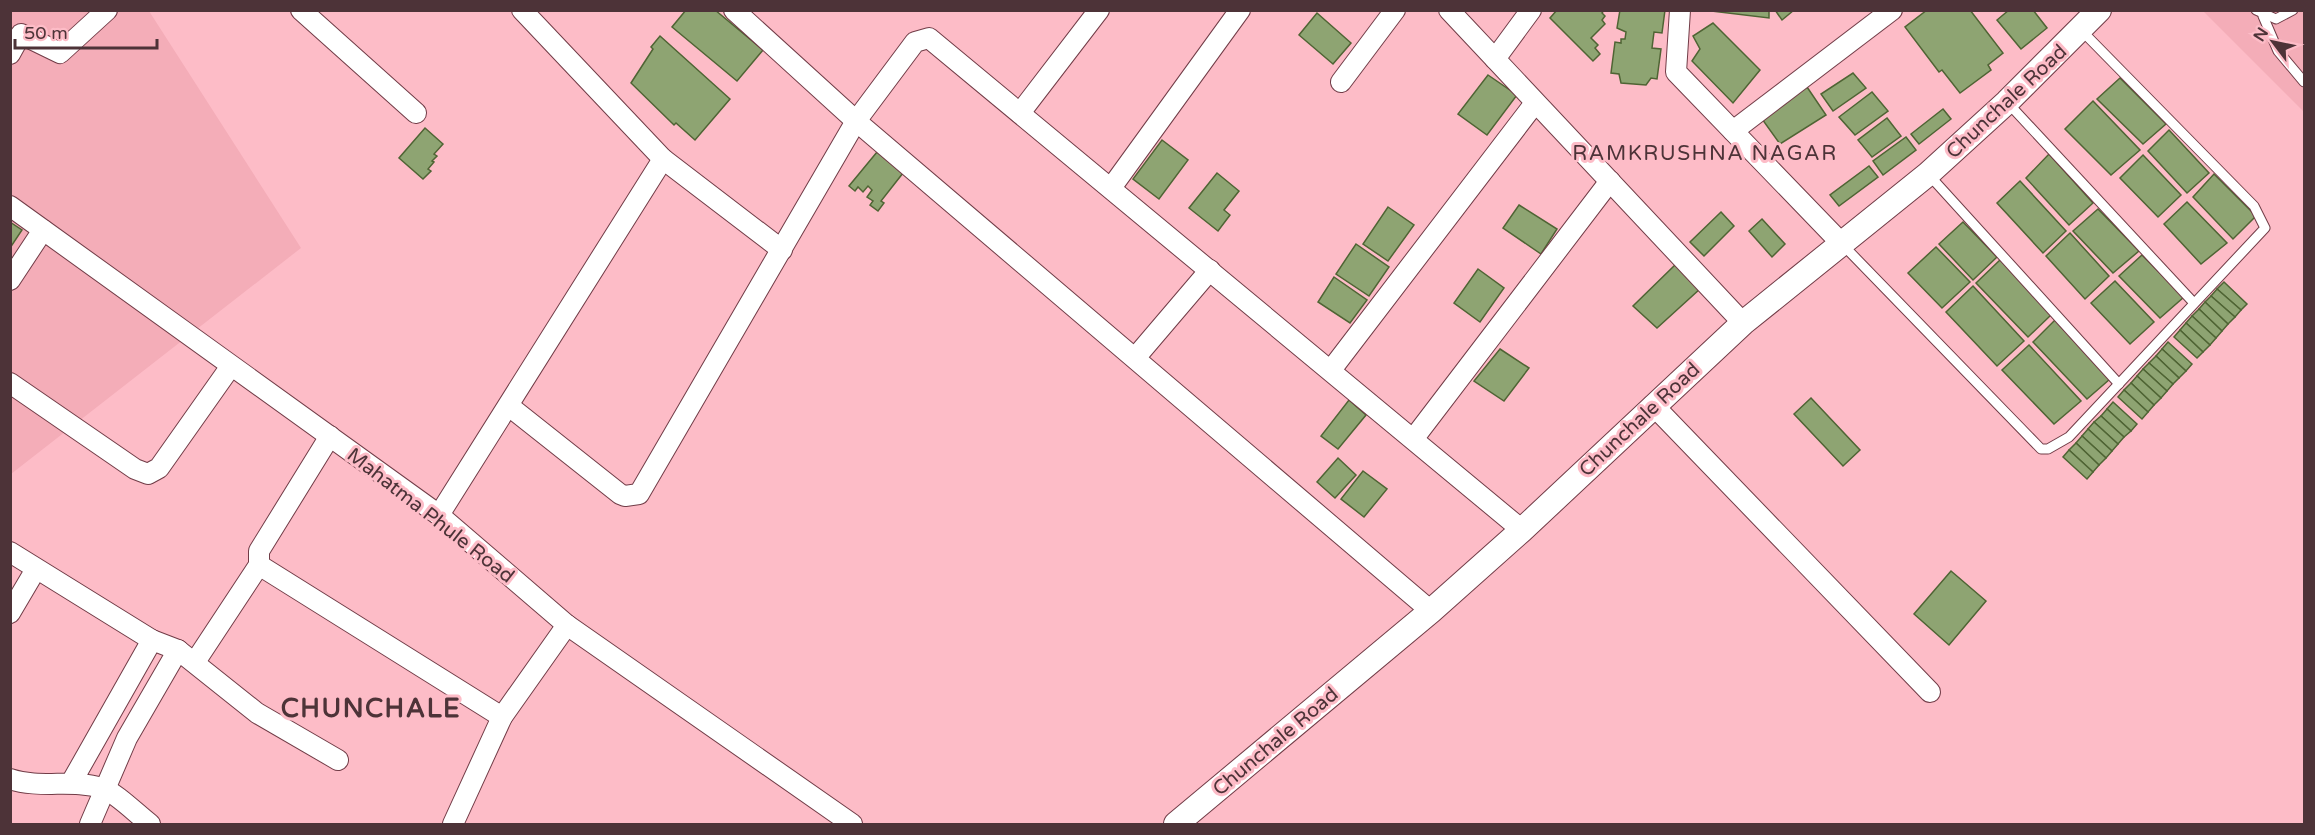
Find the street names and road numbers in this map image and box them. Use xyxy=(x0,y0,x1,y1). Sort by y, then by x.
street label: Chunchale Road xyxy=(1941,40,2072,164)
street label: Chunchale Road xyxy=(1574,358,1705,482)
street label: Mahatma Phule Road xyxy=(342,443,519,589)
street label: Chunchale Road xyxy=(1208,682,1343,801)

